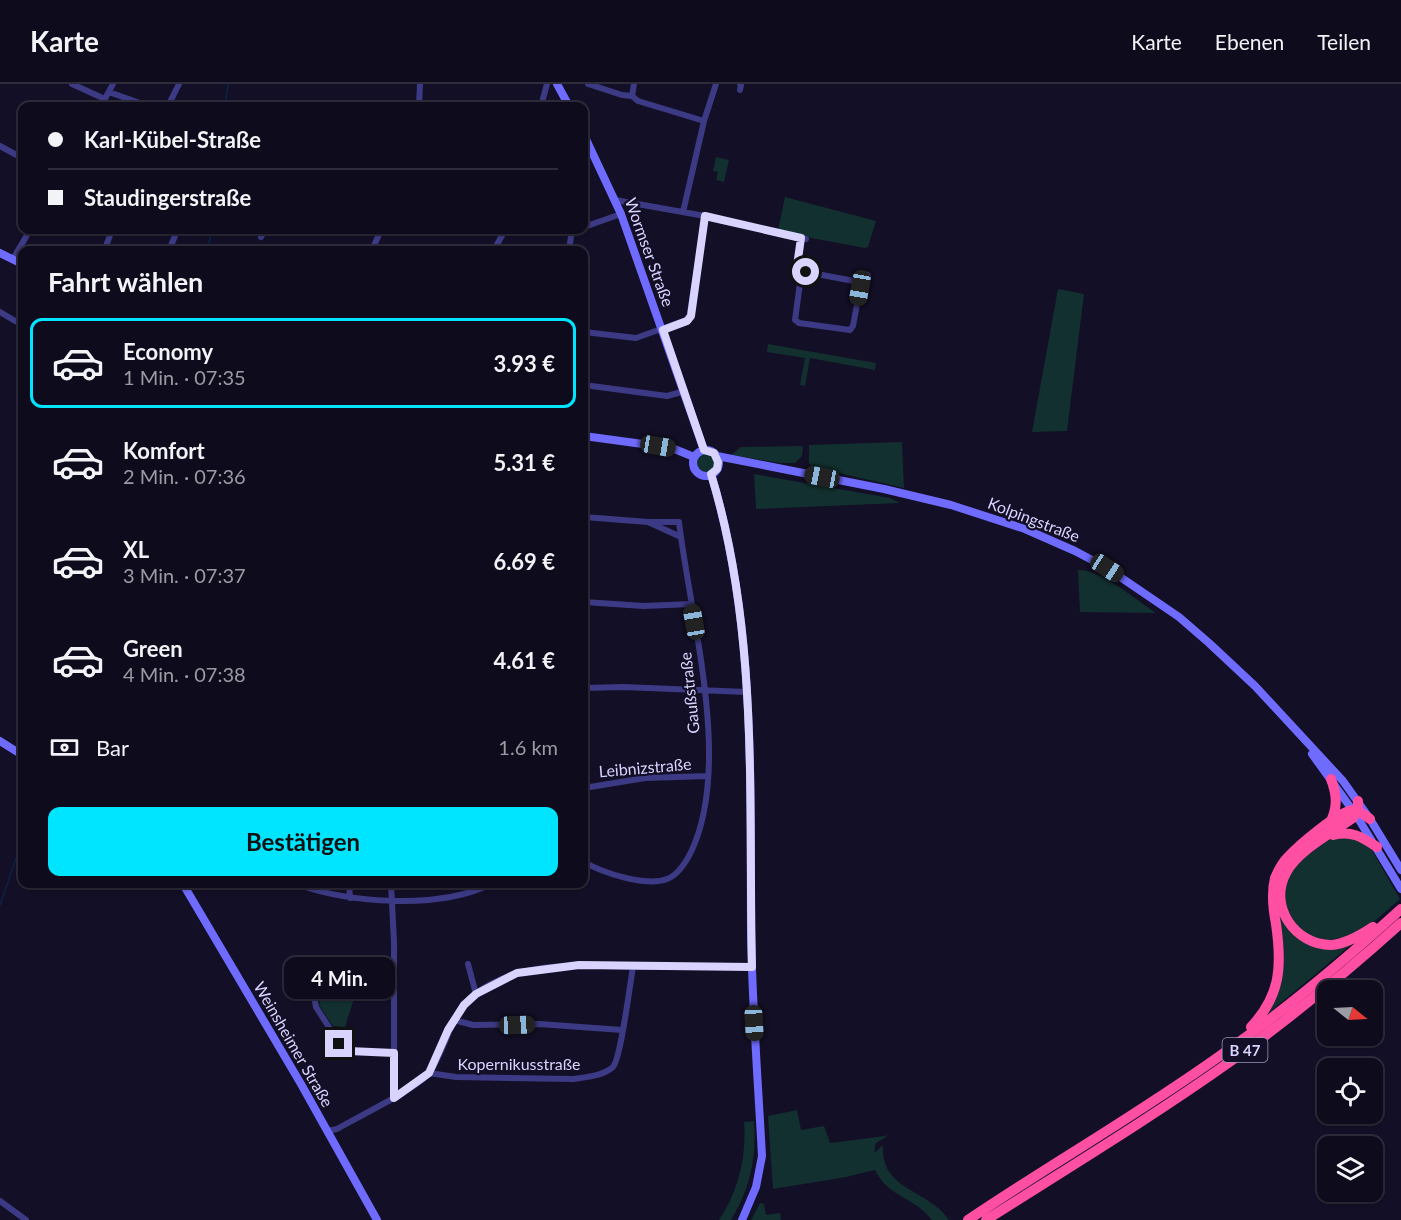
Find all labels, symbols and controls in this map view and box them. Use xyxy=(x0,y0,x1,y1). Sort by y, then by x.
text: Karte xyxy=(30,24,99,58)
text: Karte xyxy=(1131,29,1182,54)
text: Ebenen xyxy=(1215,29,1284,54)
text: Teilen xyxy=(1317,29,1371,54)
text: Karl-Kübel-Straße xyxy=(84,126,261,153)
text: Staudingerstraße xyxy=(84,184,251,211)
street label: Wormser Straße xyxy=(622,195,678,309)
route start xyxy=(792,258,819,285)
text: Fahrt wählen xyxy=(48,265,203,298)
car xyxy=(848,269,872,307)
icon: car xyxy=(51,336,105,390)
text: Economy xyxy=(123,338,213,365)
text: 3.93 € xyxy=(493,350,555,377)
text: 1 Min. · 07:35 xyxy=(123,365,246,389)
car xyxy=(639,434,677,458)
icon: car xyxy=(51,435,105,489)
text: Komfort xyxy=(123,437,205,464)
text: 5.31 € xyxy=(493,449,555,476)
text: 2 Min. · 07:36 xyxy=(123,464,246,488)
car xyxy=(803,465,841,489)
street label: Kolpingstraße xyxy=(985,493,1083,545)
icon: car xyxy=(51,534,105,588)
text: XL xyxy=(123,536,149,563)
text: 6.69 € xyxy=(493,548,555,575)
car xyxy=(1087,551,1127,585)
text: 3 Min. · 07:37 xyxy=(123,563,246,587)
car xyxy=(682,603,706,641)
icon: car xyxy=(51,633,105,687)
text: Green xyxy=(123,635,183,662)
text: 4.61 € xyxy=(493,647,555,674)
street label: Gaußstraße xyxy=(675,651,703,735)
text: 4 Min. · 07:38 xyxy=(123,662,246,686)
icon: cash xyxy=(48,731,81,764)
text: Bar xyxy=(96,734,129,761)
text: 1.6 km xyxy=(498,735,558,759)
street label: Leibnizstraße xyxy=(598,753,692,781)
button: Bestätigen xyxy=(48,807,558,876)
callout: 4 Min. xyxy=(284,957,394,999)
text: 4 Min. xyxy=(311,966,368,990)
street label: Weinsheimer Straße xyxy=(250,978,338,1110)
north arrow xyxy=(1317,980,1383,1046)
map controls xyxy=(1317,980,1383,1202)
car xyxy=(744,1005,764,1041)
car xyxy=(499,1015,535,1035)
route end xyxy=(325,1030,352,1057)
road number: B 47 xyxy=(1222,1038,1268,1062)
street label: Kopernikusstraße xyxy=(457,1054,581,1073)
button: locate xyxy=(1317,1058,1383,1124)
button: layers xyxy=(1317,1136,1383,1202)

